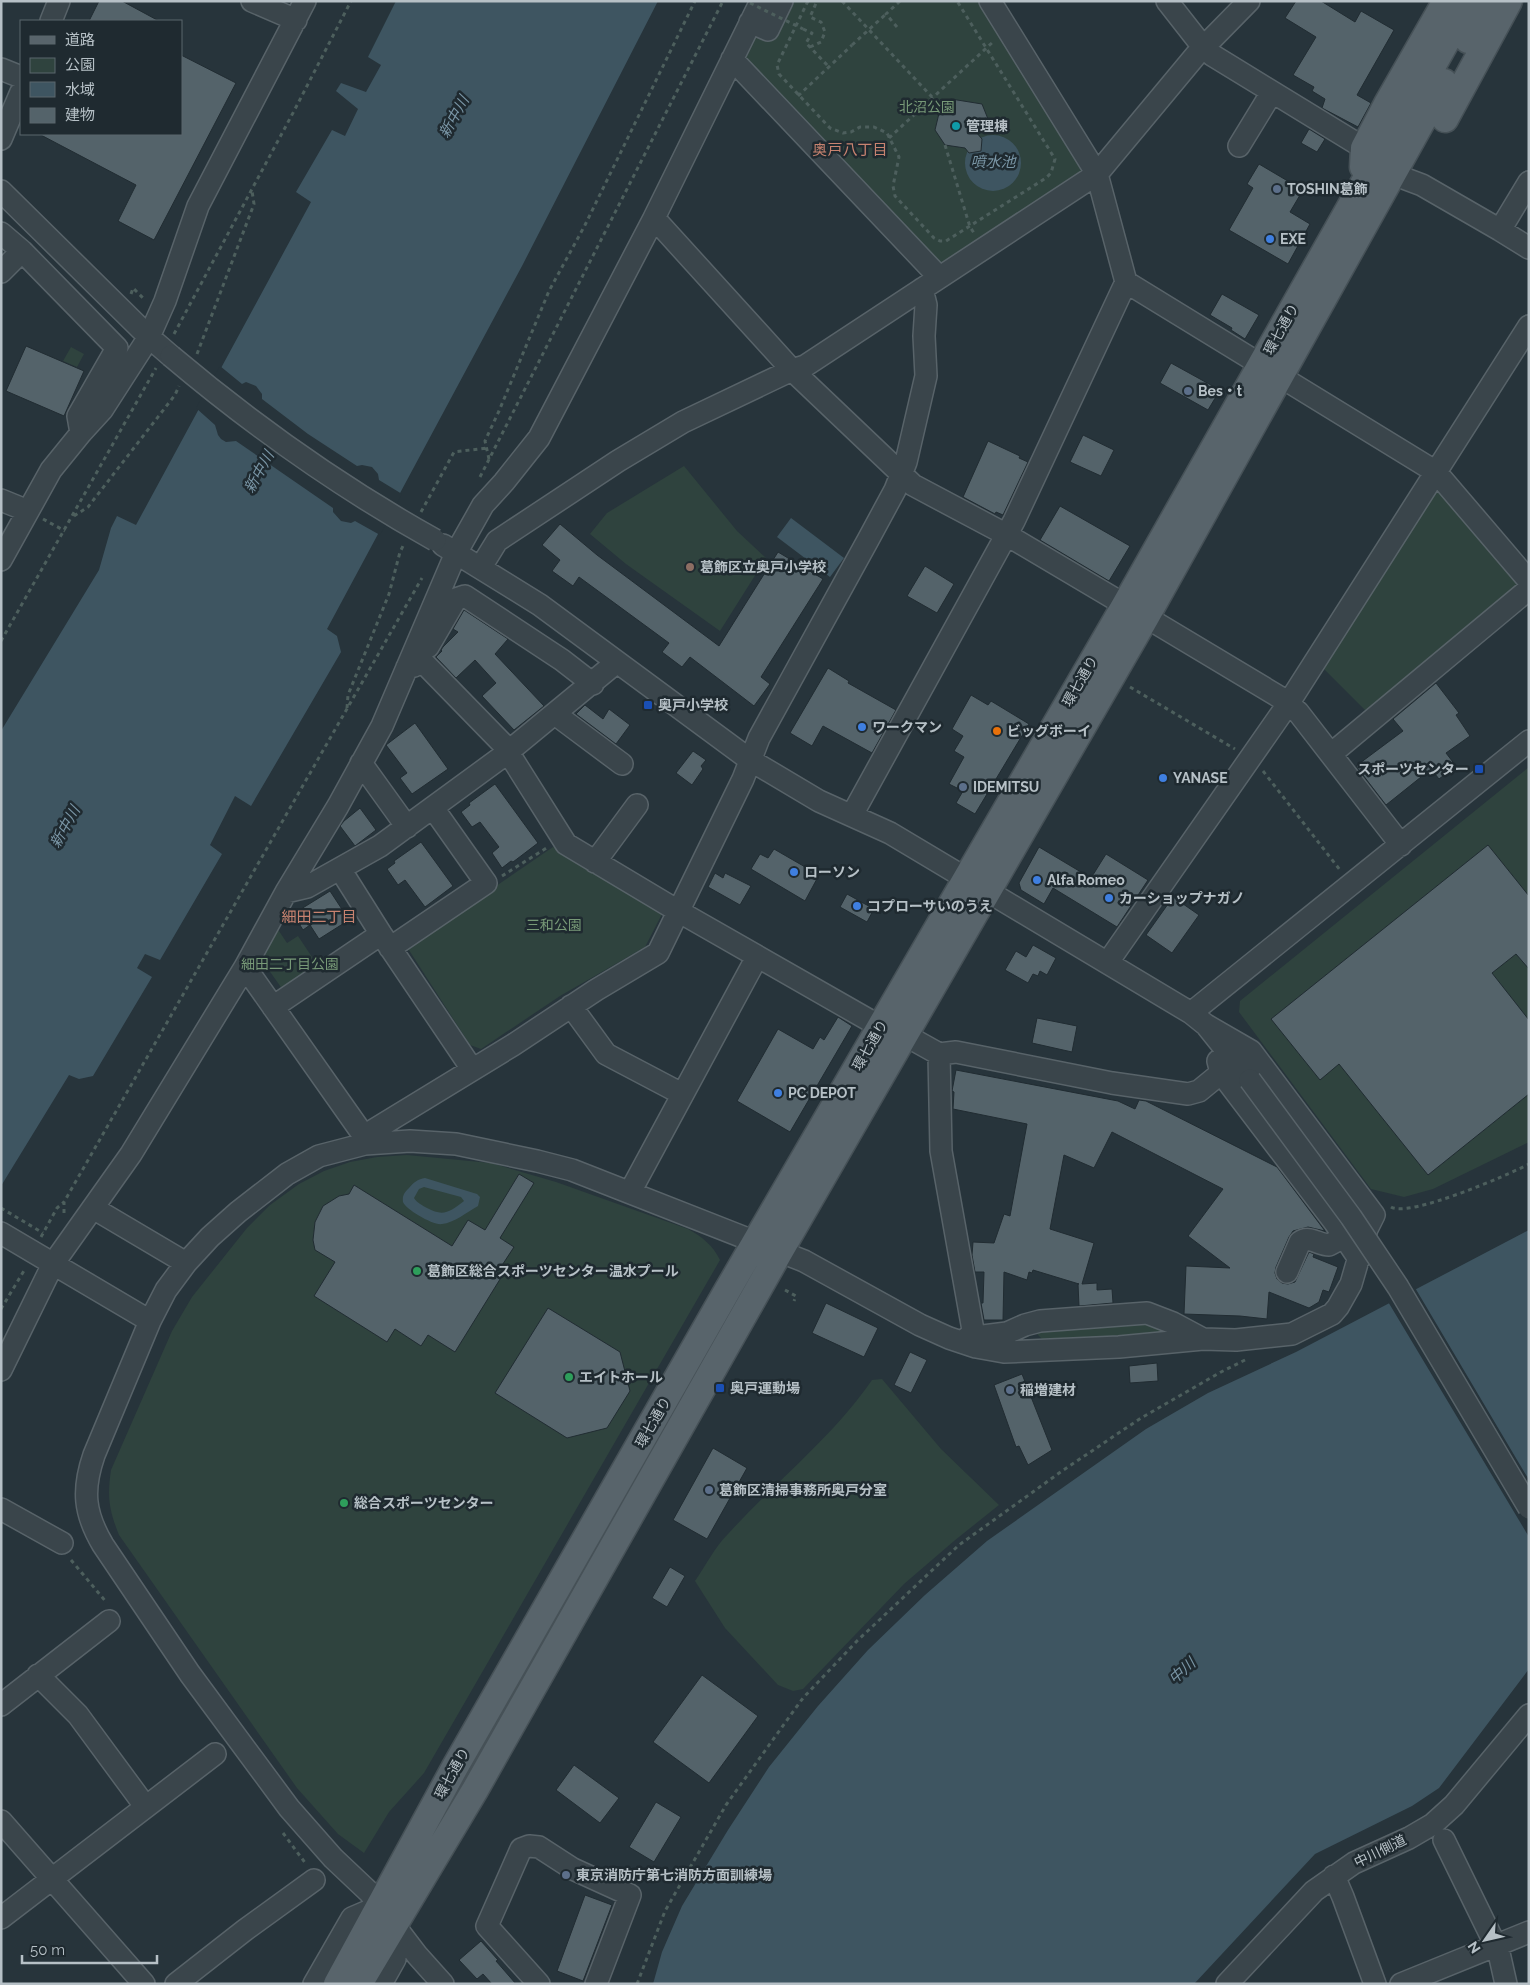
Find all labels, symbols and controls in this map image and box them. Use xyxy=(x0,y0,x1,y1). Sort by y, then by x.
legend xyxy=(20,20,182,135)
text: 道路 xyxy=(65,31,95,49)
text: 公園 xyxy=(65,56,95,74)
text: 水域 xyxy=(65,81,95,99)
water label: 新中川 xyxy=(435,91,474,141)
park label: 北沼公園 xyxy=(899,99,955,115)
text: 建物 xyxy=(65,106,95,124)
place label: 管理棟 xyxy=(966,118,1008,134)
marker: 管理棟 xyxy=(950,120,962,132)
district label: 奥戸八丁目 xyxy=(812,141,888,159)
water label: 噴水池 xyxy=(970,153,1017,171)
place label: TOSHIN葛飾 xyxy=(1287,181,1368,197)
marker: TOSHIN葛飾 xyxy=(1271,183,1283,195)
place label: EXE xyxy=(1280,231,1306,247)
marker: EXE xyxy=(1264,233,1276,245)
street label: 環七通り xyxy=(1260,301,1302,357)
place label: Bes・t xyxy=(1198,383,1243,399)
marker: Bes・t xyxy=(1182,385,1194,397)
water label: 新中川 xyxy=(240,446,279,496)
place label: 葛飾区立奥戸小学校 xyxy=(700,559,826,575)
marker: 葛飾区立奥戸小学校 xyxy=(684,561,696,573)
street label: 環七通り xyxy=(1059,653,1101,709)
place label: 奥戸小学校 xyxy=(658,697,728,713)
marker: 奥戸小学校 xyxy=(642,699,654,711)
place label: ワークマン xyxy=(872,719,942,735)
marker: ワークマン xyxy=(856,721,868,733)
place label: ビッグボーイ xyxy=(1007,723,1091,739)
marker: ビッグボーイ xyxy=(991,725,1003,737)
place label: スポーツセンター xyxy=(1357,761,1469,777)
marker: スポーツセンター xyxy=(1473,763,1485,775)
place label: YANASE xyxy=(1173,770,1228,786)
marker: YANASE xyxy=(1157,772,1169,784)
place label: IDEMITSU xyxy=(973,779,1039,795)
marker: IDEMITSU xyxy=(957,781,969,793)
water label: 新中川 xyxy=(46,801,85,851)
place label: ローソン xyxy=(804,864,860,880)
marker: ローソン xyxy=(788,866,800,878)
place label: Alfa Romeo xyxy=(1047,872,1125,888)
marker: Alfa Romeo xyxy=(1031,874,1043,886)
place label: カーショップナガノ xyxy=(1119,890,1245,906)
marker: カーショップナガノ xyxy=(1103,892,1115,904)
place label: コプローサいのうえ xyxy=(867,898,993,914)
marker: コプローサいのうえ xyxy=(851,900,863,912)
district label: 細田二丁目 xyxy=(281,908,357,926)
park label: 三和公園 xyxy=(526,917,582,933)
park label: 細田二丁目公園 xyxy=(241,956,339,972)
street label: 環七通り xyxy=(849,1017,891,1073)
place label: PC DEPOT xyxy=(788,1085,856,1101)
marker: PC DEPOT xyxy=(772,1087,784,1099)
place label: 葛飾区総合スポーツセンター温水プール xyxy=(427,1263,679,1279)
marker: 葛飾区総合スポーツセンター温水プール xyxy=(411,1265,423,1277)
place label: エイトホール xyxy=(579,1369,663,1385)
marker: エイトホール xyxy=(563,1371,575,1383)
place label: 奥戸運動場 xyxy=(730,1380,800,1396)
marker: 奥戸運動場 xyxy=(714,1382,726,1394)
place label: 稲増建材 xyxy=(1020,1382,1076,1398)
marker: 稲増建材 xyxy=(1004,1384,1016,1396)
street label: 環七通り xyxy=(632,1394,674,1450)
place label: 葛飾区清掃事務所奥戸分室 xyxy=(719,1482,887,1498)
marker: 葛飾区清掃事務所奥戸分室 xyxy=(703,1484,715,1496)
place label: 総合スポーツセンター xyxy=(354,1495,494,1511)
marker: 総合スポーツセンター xyxy=(338,1497,350,1509)
water label: 中川 xyxy=(1165,1653,1201,1688)
street label: 環七通り xyxy=(431,1745,473,1801)
street label: 中川側道 xyxy=(1351,1832,1409,1870)
place label: 東京消防庁第七消防方面訓練場 xyxy=(576,1867,772,1883)
marker: 東京消防庁第七消防方面訓練場 xyxy=(560,1869,572,1881)
north arrow xyxy=(1460,1915,1510,1965)
scale bar xyxy=(22,1932,158,1964)
text: N xyxy=(1465,1938,1484,1956)
text: 50 m xyxy=(30,1941,65,1959)

